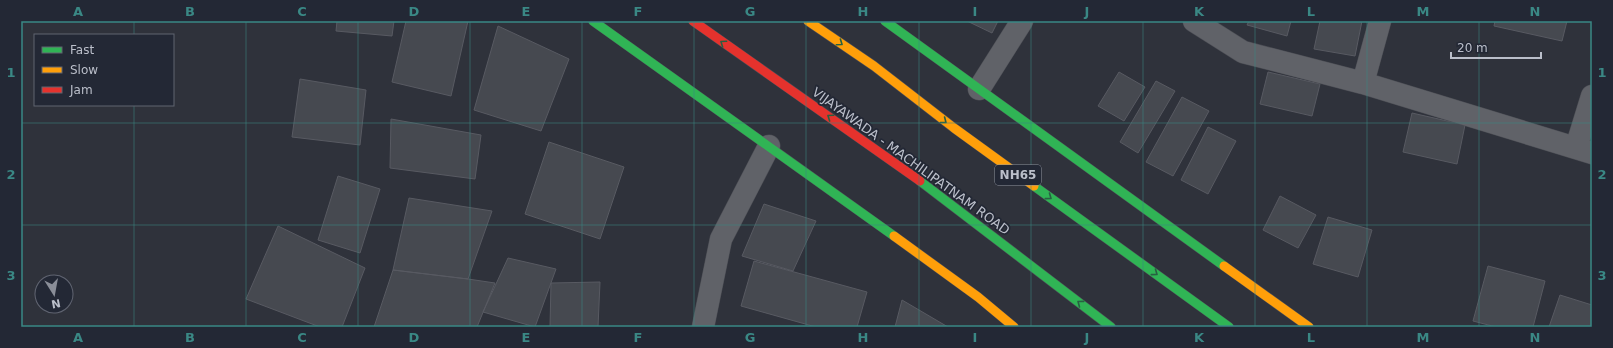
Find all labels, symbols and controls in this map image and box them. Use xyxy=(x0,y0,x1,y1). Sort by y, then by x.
text: A xyxy=(73,4,83,19)
text: B xyxy=(185,4,195,19)
text: C xyxy=(297,4,307,19)
text: D xyxy=(409,4,420,19)
text: E xyxy=(522,4,530,19)
text: F xyxy=(634,4,642,19)
text: G xyxy=(745,4,755,19)
text: H xyxy=(858,4,868,19)
text: I xyxy=(973,4,977,19)
text: J xyxy=(1084,4,1089,19)
text: K xyxy=(1194,4,1205,19)
text: L xyxy=(1307,4,1315,19)
text: M xyxy=(1417,4,1429,19)
text: N xyxy=(1530,4,1540,19)
legend xyxy=(34,34,174,106)
scale bar xyxy=(1451,34,1541,60)
one-way arrow xyxy=(836,38,843,46)
one-way arrow xyxy=(721,41,728,48)
text: 20 m xyxy=(1457,41,1488,55)
text: Fast xyxy=(70,43,94,57)
text: Slow xyxy=(70,63,98,77)
text: 1 xyxy=(6,65,16,80)
text: 1 xyxy=(1597,65,1607,80)
text: Jam xyxy=(69,83,93,97)
street label: VIJAYAWADA - MACHILIPATNAM ROAD xyxy=(809,84,1013,238)
one-way arrow xyxy=(827,114,834,122)
one-way arrow xyxy=(940,116,947,123)
road number: NH65 xyxy=(995,165,1041,185)
text: 2 xyxy=(6,167,16,182)
text: 2 xyxy=(1597,167,1607,182)
one-way arrow xyxy=(1045,192,1052,199)
text: 3 xyxy=(6,268,16,283)
one-way arrow xyxy=(1150,268,1157,275)
text: 3 xyxy=(1597,268,1607,283)
north arrow xyxy=(34,274,74,314)
text: N xyxy=(50,296,62,311)
one-way arrow xyxy=(1078,301,1085,308)
text: A xyxy=(73,330,83,345)
text: B xyxy=(185,330,195,345)
text: C xyxy=(297,330,307,345)
text: D xyxy=(409,330,420,345)
text: E xyxy=(522,330,530,345)
text: F xyxy=(634,330,642,345)
text: G xyxy=(745,330,755,345)
text: H xyxy=(858,330,868,345)
text: I xyxy=(973,330,977,345)
text: J xyxy=(1084,330,1089,345)
text: K xyxy=(1194,330,1205,345)
text: L xyxy=(1307,330,1315,345)
text: M xyxy=(1417,330,1429,345)
text: N xyxy=(1530,330,1540,345)

